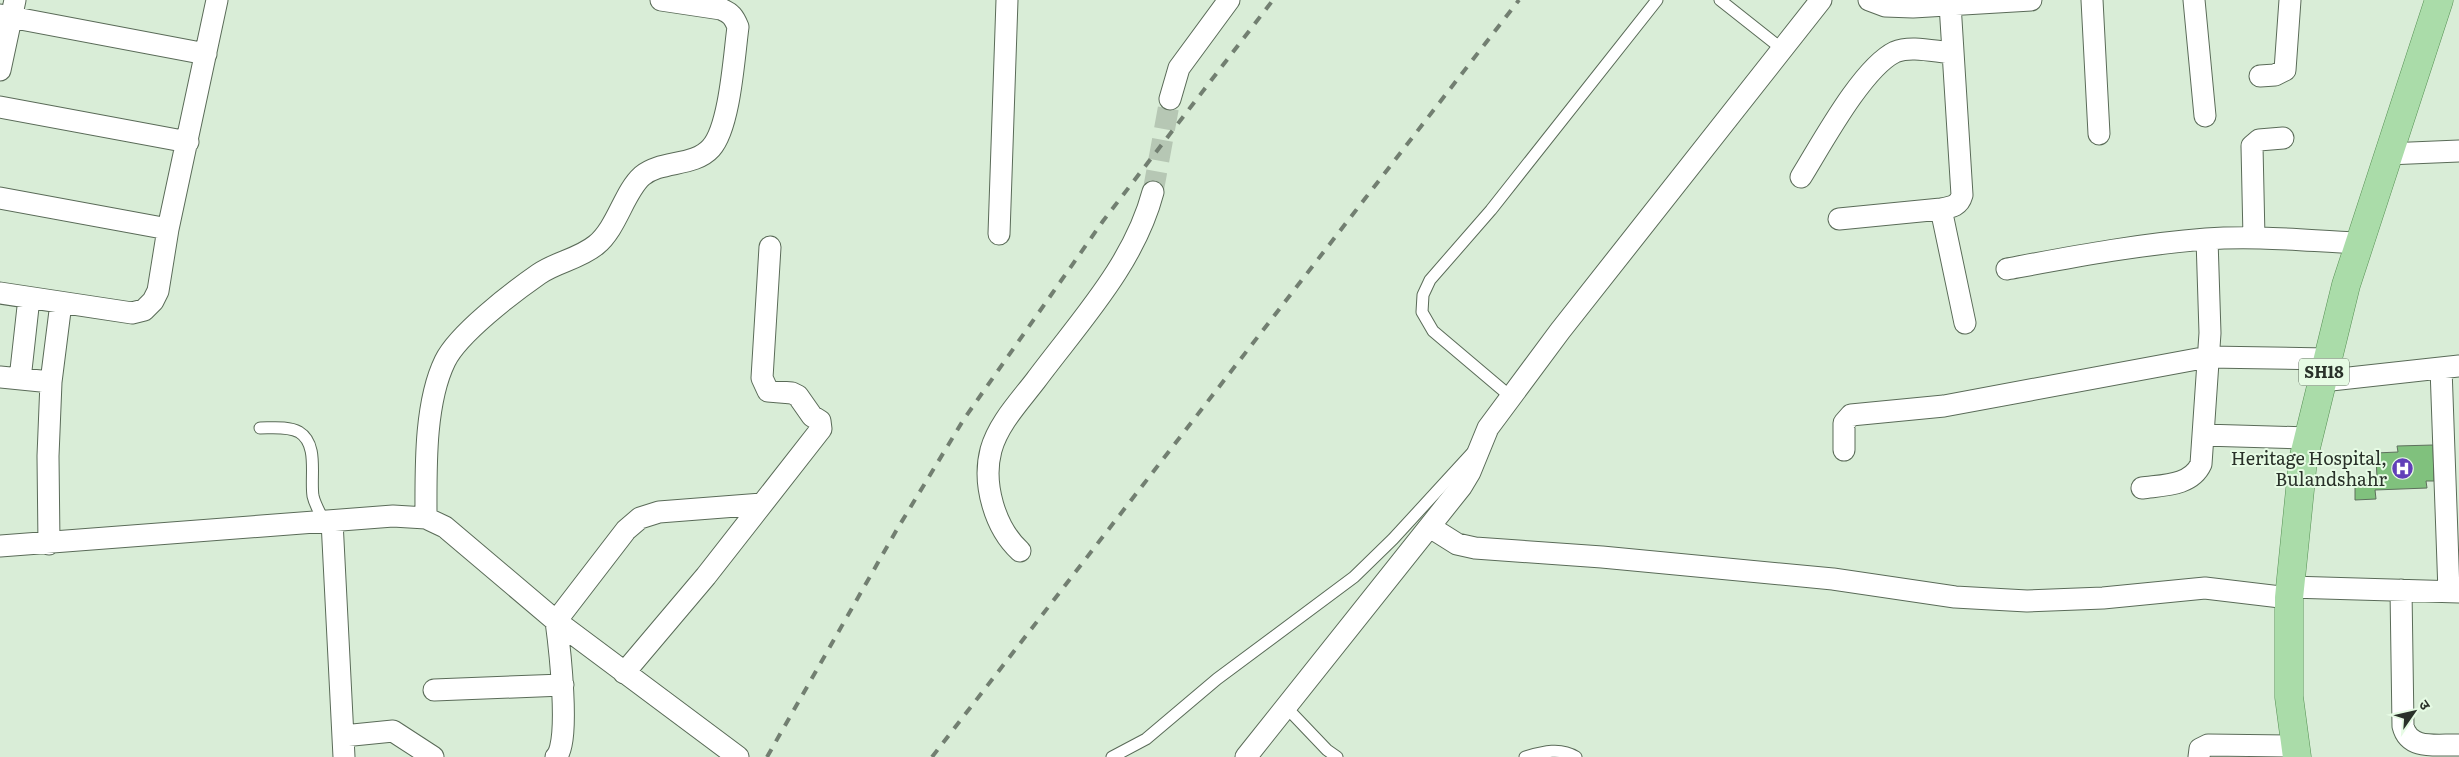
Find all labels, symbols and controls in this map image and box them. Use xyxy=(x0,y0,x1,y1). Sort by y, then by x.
road number: SH18 xyxy=(2299,358,2349,386)
place label: Heritage Hospital, Bulandshahr xyxy=(2231,444,2387,492)
hospital icon: Heritage Hospital, Bulandshahr xyxy=(2391,457,2415,481)
north arrow xyxy=(2389,687,2439,737)
text: उ xyxy=(2415,695,2437,714)

